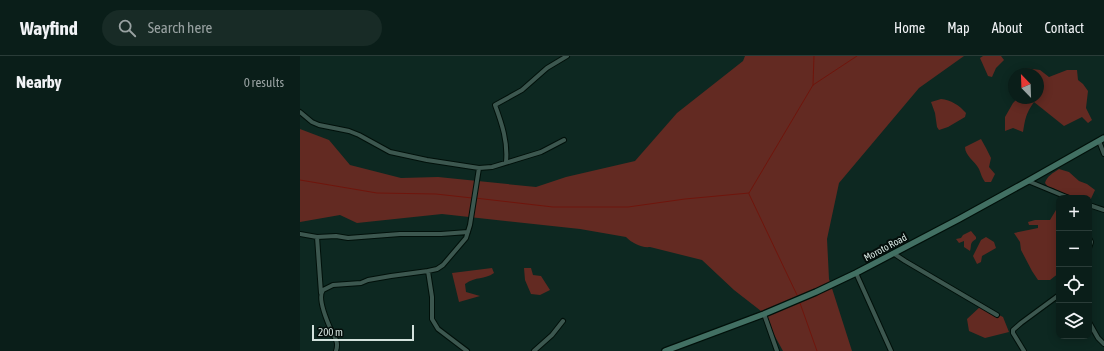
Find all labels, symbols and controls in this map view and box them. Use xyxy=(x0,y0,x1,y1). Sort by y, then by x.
search box xyxy=(102,10,382,46)
text: Wayfind xyxy=(20,17,78,39)
icon: search xyxy=(116,17,138,39)
text: Search here xyxy=(148,19,212,36)
text: Home xyxy=(894,20,925,36)
text: Map xyxy=(947,20,970,36)
text: About xyxy=(992,20,1023,36)
text: Contact xyxy=(1045,20,1084,36)
north arrow xyxy=(1008,68,1044,104)
text: Nearby xyxy=(16,72,62,92)
text: 0 results xyxy=(244,75,284,90)
map controls xyxy=(1056,195,1092,339)
button: + xyxy=(1056,195,1092,231)
street label: Moroto Road xyxy=(862,231,909,263)
button: − xyxy=(1056,231,1092,267)
button: locate xyxy=(1056,267,1092,303)
button: layers xyxy=(1056,303,1092,339)
scale bar xyxy=(312,323,414,342)
text: 200 m xyxy=(318,326,343,338)

